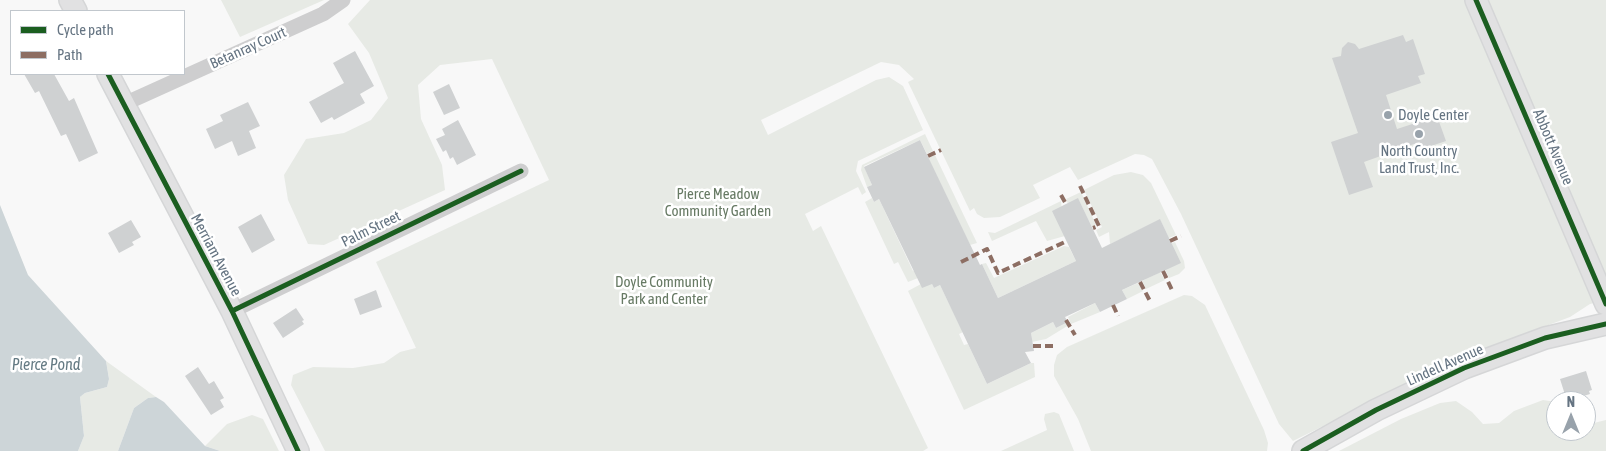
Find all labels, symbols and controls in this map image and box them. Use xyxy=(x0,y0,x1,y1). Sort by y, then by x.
legend xyxy=(10,10,185,75)
text: Cycle path xyxy=(57,21,114,38)
street label: Betanray Court xyxy=(207,23,289,73)
text: Path xyxy=(57,46,83,63)
place label: Doyle Center xyxy=(1398,106,1468,124)
street label: Abbott Avenue xyxy=(1529,106,1577,188)
marker: Doyle Center xyxy=(1382,109,1394,121)
marker: North Country Land Trust, Inc. xyxy=(1413,128,1425,140)
place label: North Country Land Trust, Inc. xyxy=(1379,142,1459,177)
park label: Pierce Meadow Community Garden xyxy=(665,185,771,220)
street label: Palm Street xyxy=(338,207,404,251)
street label: Merriam Avenue xyxy=(187,211,245,299)
park label: Doyle Community Park and Center xyxy=(615,273,713,308)
street label: Lindell Avenue xyxy=(1404,340,1486,390)
water label: Pierce Pond xyxy=(12,355,80,375)
north arrow xyxy=(1546,391,1596,441)
text: N xyxy=(1567,394,1575,410)

